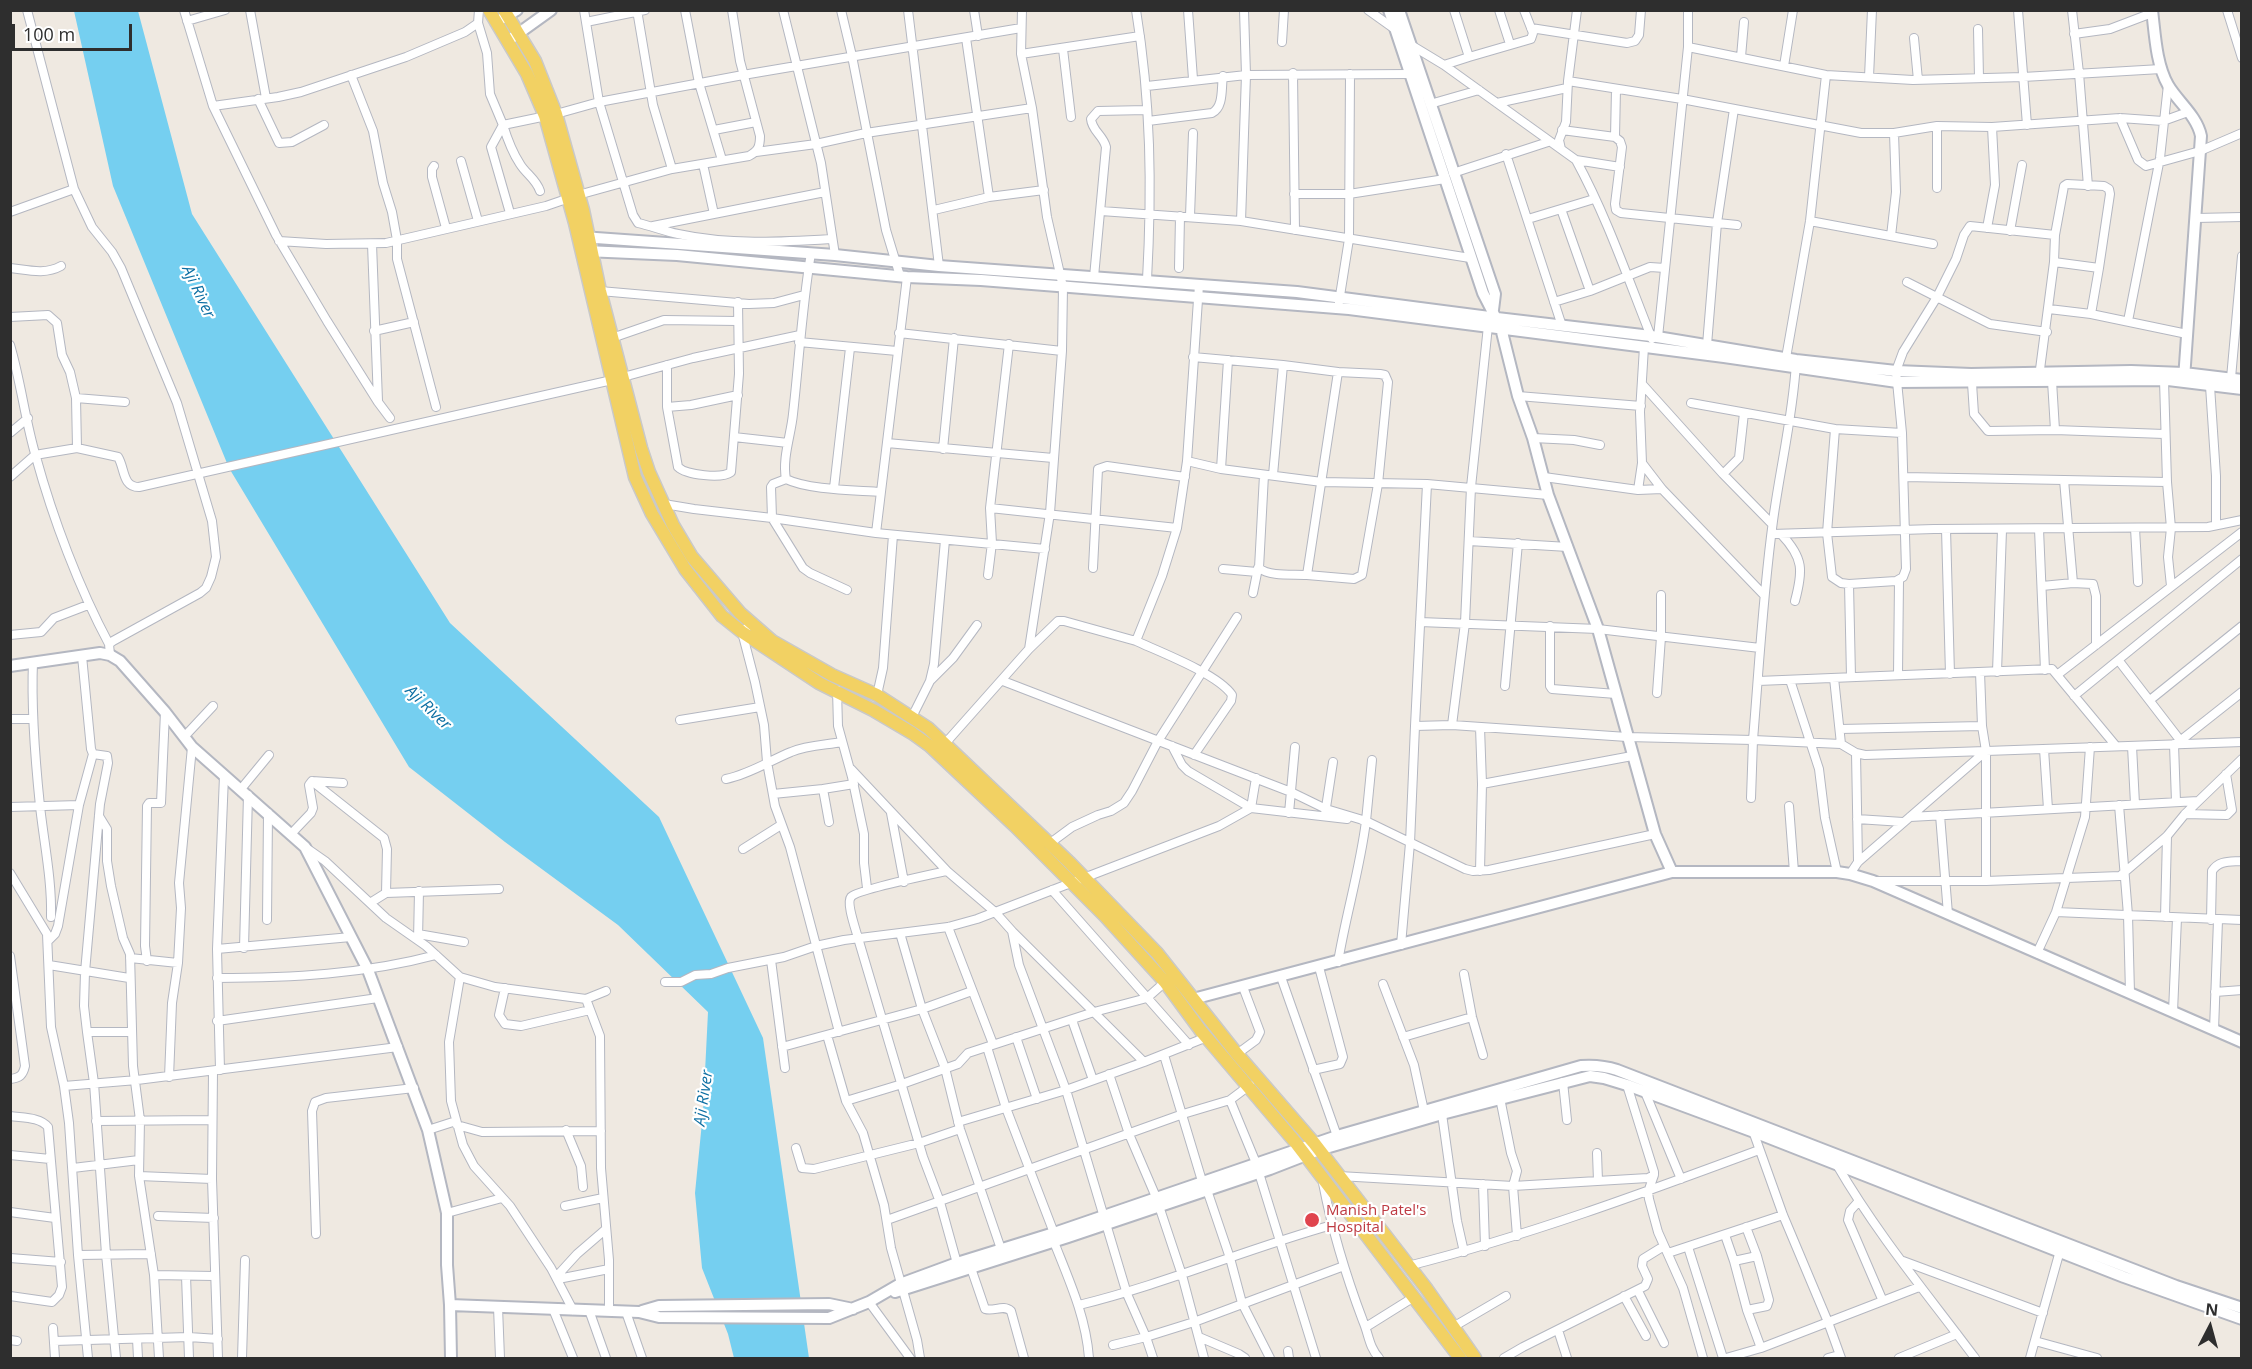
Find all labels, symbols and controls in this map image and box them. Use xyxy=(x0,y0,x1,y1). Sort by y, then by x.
scale bar xyxy=(15,12,135,50)
text: 100 m xyxy=(23,22,75,46)
water label: Aji River xyxy=(177,263,219,321)
water label: Aji River xyxy=(401,682,455,734)
water label: Aji River xyxy=(691,1069,717,1127)
place label: Manish Patel's Hospital xyxy=(1326,1202,1426,1237)
marker: Manish Patel's Hospital xyxy=(1303,1211,1321,1229)
north arrow xyxy=(2180,1297,2240,1357)
text: N xyxy=(2204,1297,2219,1321)

